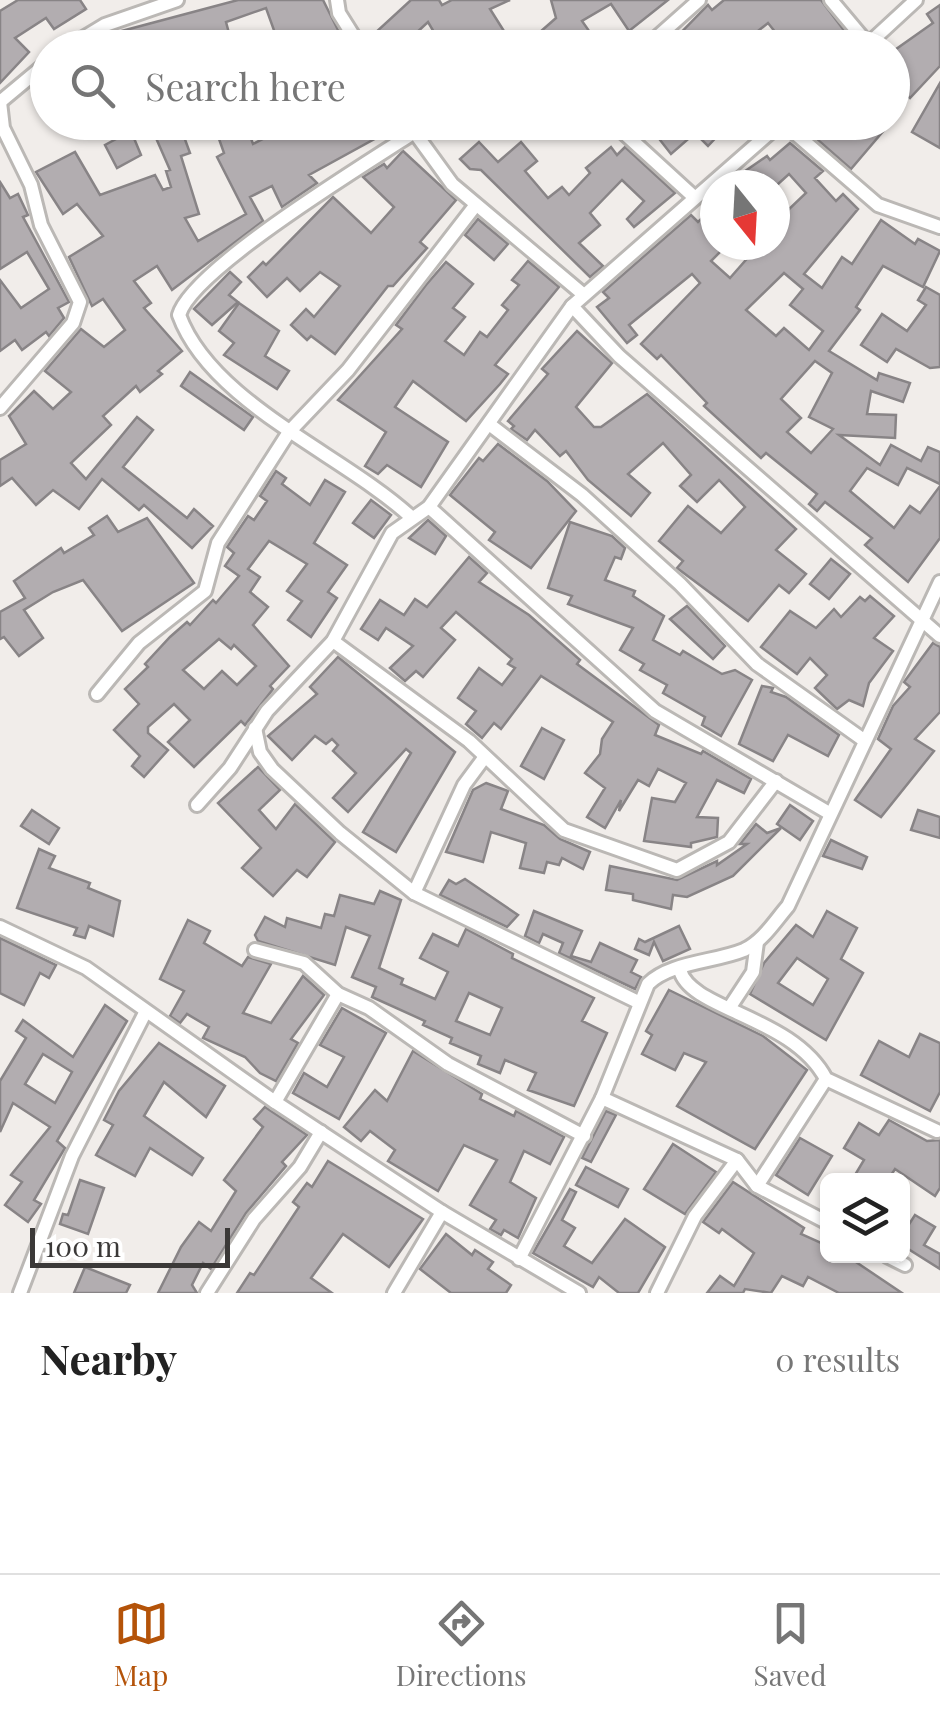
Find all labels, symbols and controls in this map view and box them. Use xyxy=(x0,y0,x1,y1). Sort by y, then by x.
search box xyxy=(30,30,910,140)
icon: search xyxy=(65,58,120,113)
text: Search here xyxy=(145,60,346,111)
north arrow xyxy=(700,170,790,260)
map controls xyxy=(820,1173,910,1263)
button: layers xyxy=(820,1173,910,1263)
scale bar xyxy=(30,1223,230,1268)
text: 100 m xyxy=(45,1227,121,1264)
text: Nearby xyxy=(40,1330,177,1386)
text: 0 results xyxy=(775,1337,900,1380)
tab: Map xyxy=(114,1596,169,1693)
tab: Directions xyxy=(396,1596,526,1693)
tab: Saved xyxy=(754,1596,826,1693)

